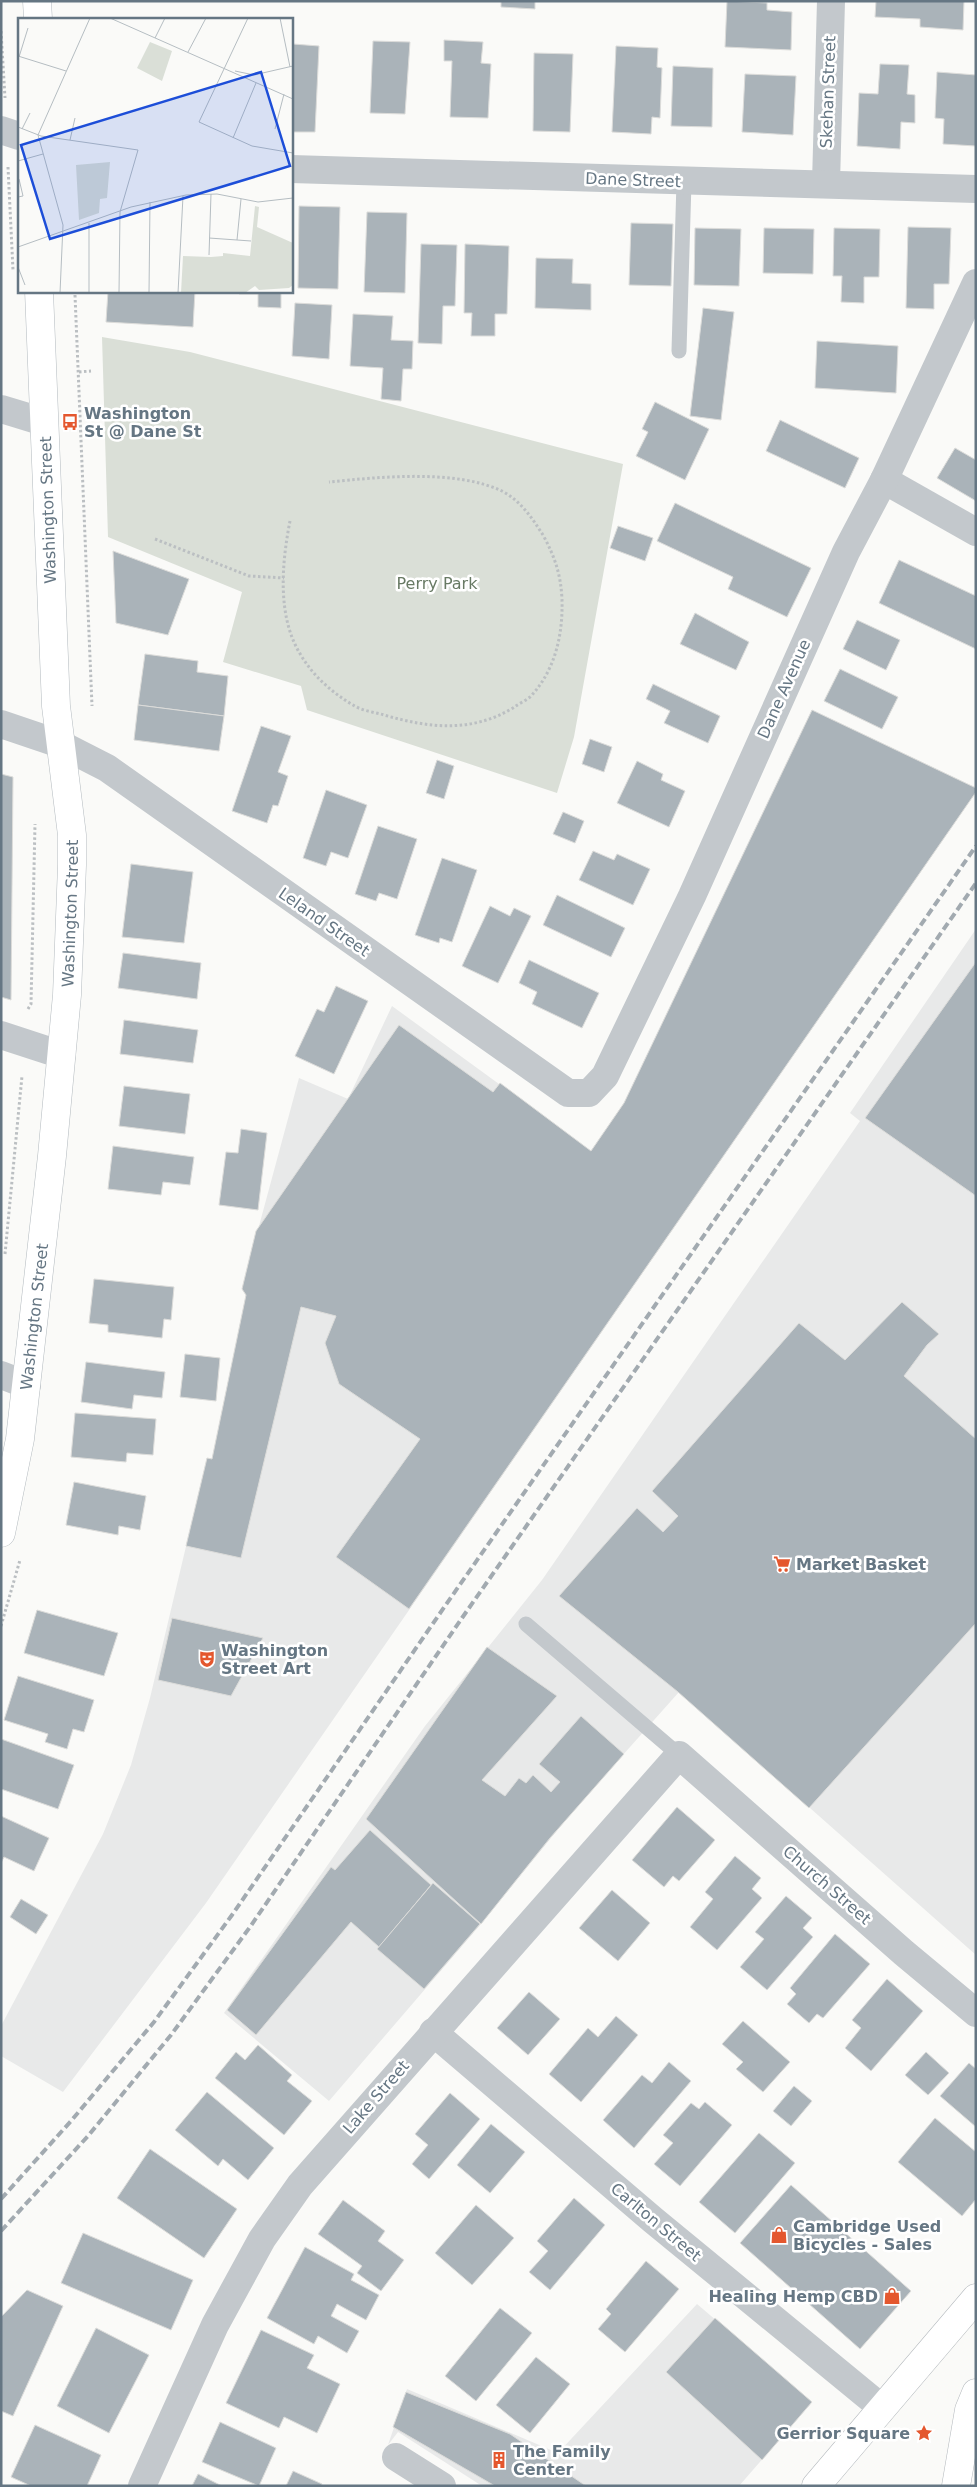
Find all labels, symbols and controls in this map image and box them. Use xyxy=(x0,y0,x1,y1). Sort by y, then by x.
inset map xyxy=(18,18,292,292)
street label: Skehan Street xyxy=(817,35,839,149)
street label: Dane Street xyxy=(585,169,681,191)
place label: Washington St @ Dane St xyxy=(84,404,202,441)
bus stop icon: Washington St @ Dane St xyxy=(60,412,80,432)
street label: Washington Street xyxy=(36,436,60,584)
park label: Perry Park xyxy=(397,574,478,593)
street label: Dane Avenue xyxy=(754,636,814,742)
street label: Washington Street xyxy=(58,840,82,988)
street label: Leland Street xyxy=(275,884,373,960)
street label: Washington Street xyxy=(16,1242,52,1391)
supermarket icon: Market Basket xyxy=(772,1554,792,1574)
place label: Market Basket xyxy=(796,1555,926,1574)
place label: Washington Street Art xyxy=(221,1641,328,1678)
theatre icon: Washington Street Art xyxy=(197,1649,217,1669)
street label: Church Street xyxy=(779,1842,875,1928)
street label: Lake Street xyxy=(339,2056,413,2138)
street label: Carlton Street xyxy=(607,2179,705,2265)
place label: Cambridge Used Bicycles - Sales xyxy=(793,2217,941,2254)
shop icon: Cambridge Used Bicycles - Sales xyxy=(769,2225,789,2245)
shop icon: Healing Hemp CBD xyxy=(882,2286,902,2306)
place label: Healing Hemp CBD xyxy=(708,2287,878,2306)
place icon: Gerrior Square xyxy=(914,2423,934,2443)
place label: Gerrior Square xyxy=(776,2424,910,2443)
place label: The Family Center xyxy=(513,2442,611,2479)
building icon: The Family Center xyxy=(489,2450,509,2470)

